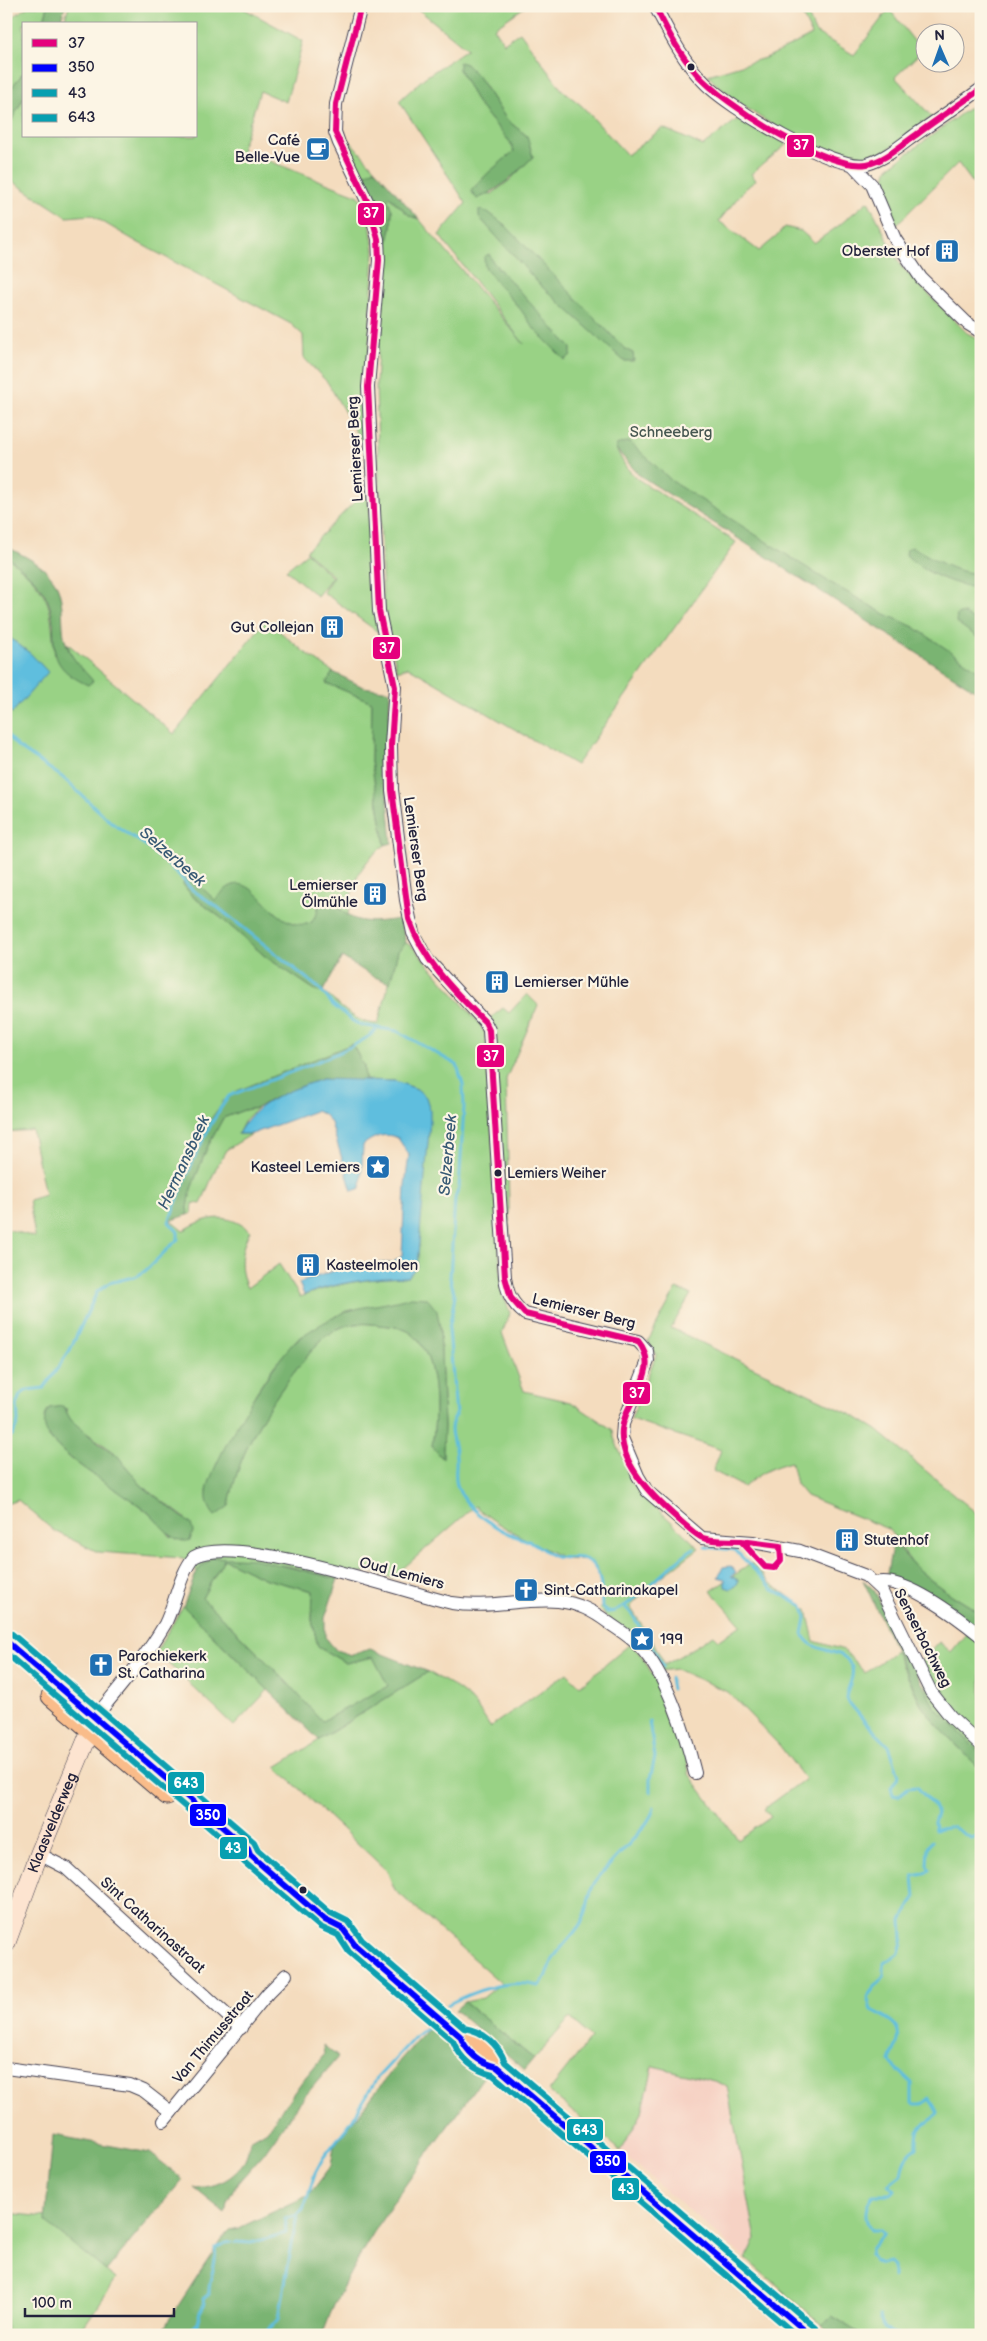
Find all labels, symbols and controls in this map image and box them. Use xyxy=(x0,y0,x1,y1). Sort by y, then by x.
legend xyxy=(22,22,198,138)
north arrow xyxy=(914,22,964,72)
text: N xyxy=(934,27,945,44)
text: 37 xyxy=(68,34,85,53)
text: 350 xyxy=(68,58,95,77)
unlabelled marker xyxy=(686,62,696,72)
text: 43 xyxy=(68,84,86,103)
text: 643 xyxy=(68,108,96,127)
place label: Café Belle-Vue xyxy=(235,131,300,167)
line badge: 37 xyxy=(786,134,815,158)
cafe icon: Café Belle-Vue xyxy=(305,136,331,162)
text: 37 xyxy=(793,137,809,154)
line badge: 37 xyxy=(357,202,385,226)
text: 37 xyxy=(363,205,379,222)
building icon: Oberster Hof xyxy=(934,238,960,264)
place label: Oberster Hof xyxy=(842,242,930,261)
street label: Lemierser Berg xyxy=(343,396,368,502)
park label: Schneeberg xyxy=(630,423,712,442)
building icon: Gut Collejan xyxy=(319,614,345,640)
place label: Gut Collejan xyxy=(231,618,314,637)
line badge: 37 xyxy=(372,636,401,660)
text: 37 xyxy=(379,640,395,657)
street label: Lemierser Berg xyxy=(399,795,432,903)
water label: Selzerbeek xyxy=(135,823,210,892)
place label: Lemierser Ölmühle xyxy=(289,876,359,912)
building icon: Lemierser Ölmühle xyxy=(362,881,388,907)
building icon: Lemierser Mühle xyxy=(484,969,510,995)
place label: Lemierser Mühle xyxy=(514,973,629,992)
line badge: 37 xyxy=(476,1044,505,1068)
text: 37 xyxy=(483,1048,499,1065)
water label: Hermansbeek xyxy=(154,1112,215,1213)
water label: Selzerbeek xyxy=(435,1113,462,1196)
place icon: Kasteel Lemiers xyxy=(365,1154,391,1180)
place label: Kasteel Lemiers xyxy=(251,1158,361,1177)
place label: Lemiers Weiher xyxy=(507,1165,607,1182)
marker: Lemiers Weiher xyxy=(493,1168,503,1178)
building icon: Kasteelmolen xyxy=(295,1252,321,1278)
place label: Kasteelmolen xyxy=(326,1256,418,1275)
street label: Lemierser Berg xyxy=(530,1289,638,1334)
line badge: 37 xyxy=(622,1381,651,1405)
text: 37 xyxy=(629,1385,645,1402)
building icon: Stutenhof xyxy=(834,1527,860,1553)
place label: Stutenhof xyxy=(864,1531,929,1550)
street label: Oud Lemiers xyxy=(357,1553,447,1594)
church icon: Sint-Catharinakapel xyxy=(513,1577,539,1603)
place label: Sint-Catharinakapel xyxy=(544,1581,678,1600)
street label: Senserbachweg xyxy=(889,1585,956,1691)
place icon: 199 xyxy=(629,1626,655,1652)
place label: 199 xyxy=(660,1630,683,1649)
place label: Parochiekerk St. Catharina xyxy=(118,1647,207,1683)
church icon: Parochiekerk St. Catharina xyxy=(88,1652,114,1678)
street label: Klaasvelderweg xyxy=(24,1770,82,1876)
line badge: 643 xyxy=(167,1771,205,1795)
text: 643 xyxy=(174,1775,198,1792)
line badge: 350 xyxy=(189,1803,227,1827)
text: 350 xyxy=(196,1807,221,1824)
line badge: 43 xyxy=(219,1836,248,1860)
text: 43 xyxy=(225,1840,241,1857)
street label: Sint Catharinastraat xyxy=(96,1873,209,1978)
unlabelled marker xyxy=(298,1885,308,1895)
street label: Van Thimusstraat xyxy=(169,1987,258,2088)
line badge: 643 xyxy=(566,2118,604,2142)
text: 643 xyxy=(573,2122,597,2139)
line badge: 350 xyxy=(589,2150,627,2174)
text: 350 xyxy=(596,2153,621,2170)
line badge: 43 xyxy=(611,2177,640,2201)
text: 43 xyxy=(618,2181,634,2198)
scale bar xyxy=(25,2286,174,2318)
text: 100 m xyxy=(32,2294,72,2313)

